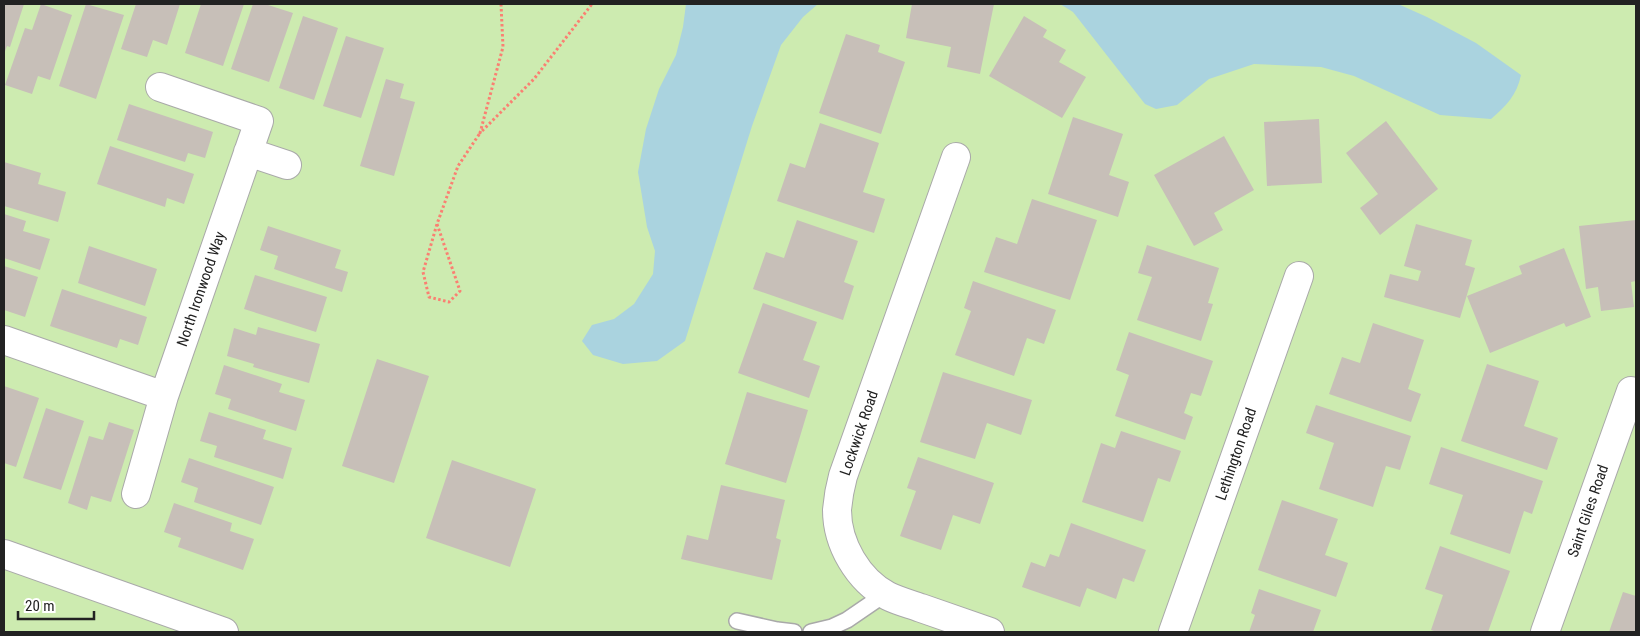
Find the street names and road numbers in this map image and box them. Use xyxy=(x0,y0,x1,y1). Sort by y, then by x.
street label: North Ironwood Way xyxy=(173,229,229,349)
street label: Lockwick Road xyxy=(836,388,882,478)
street label: Lethington Road xyxy=(1212,405,1260,503)
street label: Saint Giles Road xyxy=(1564,462,1612,560)

